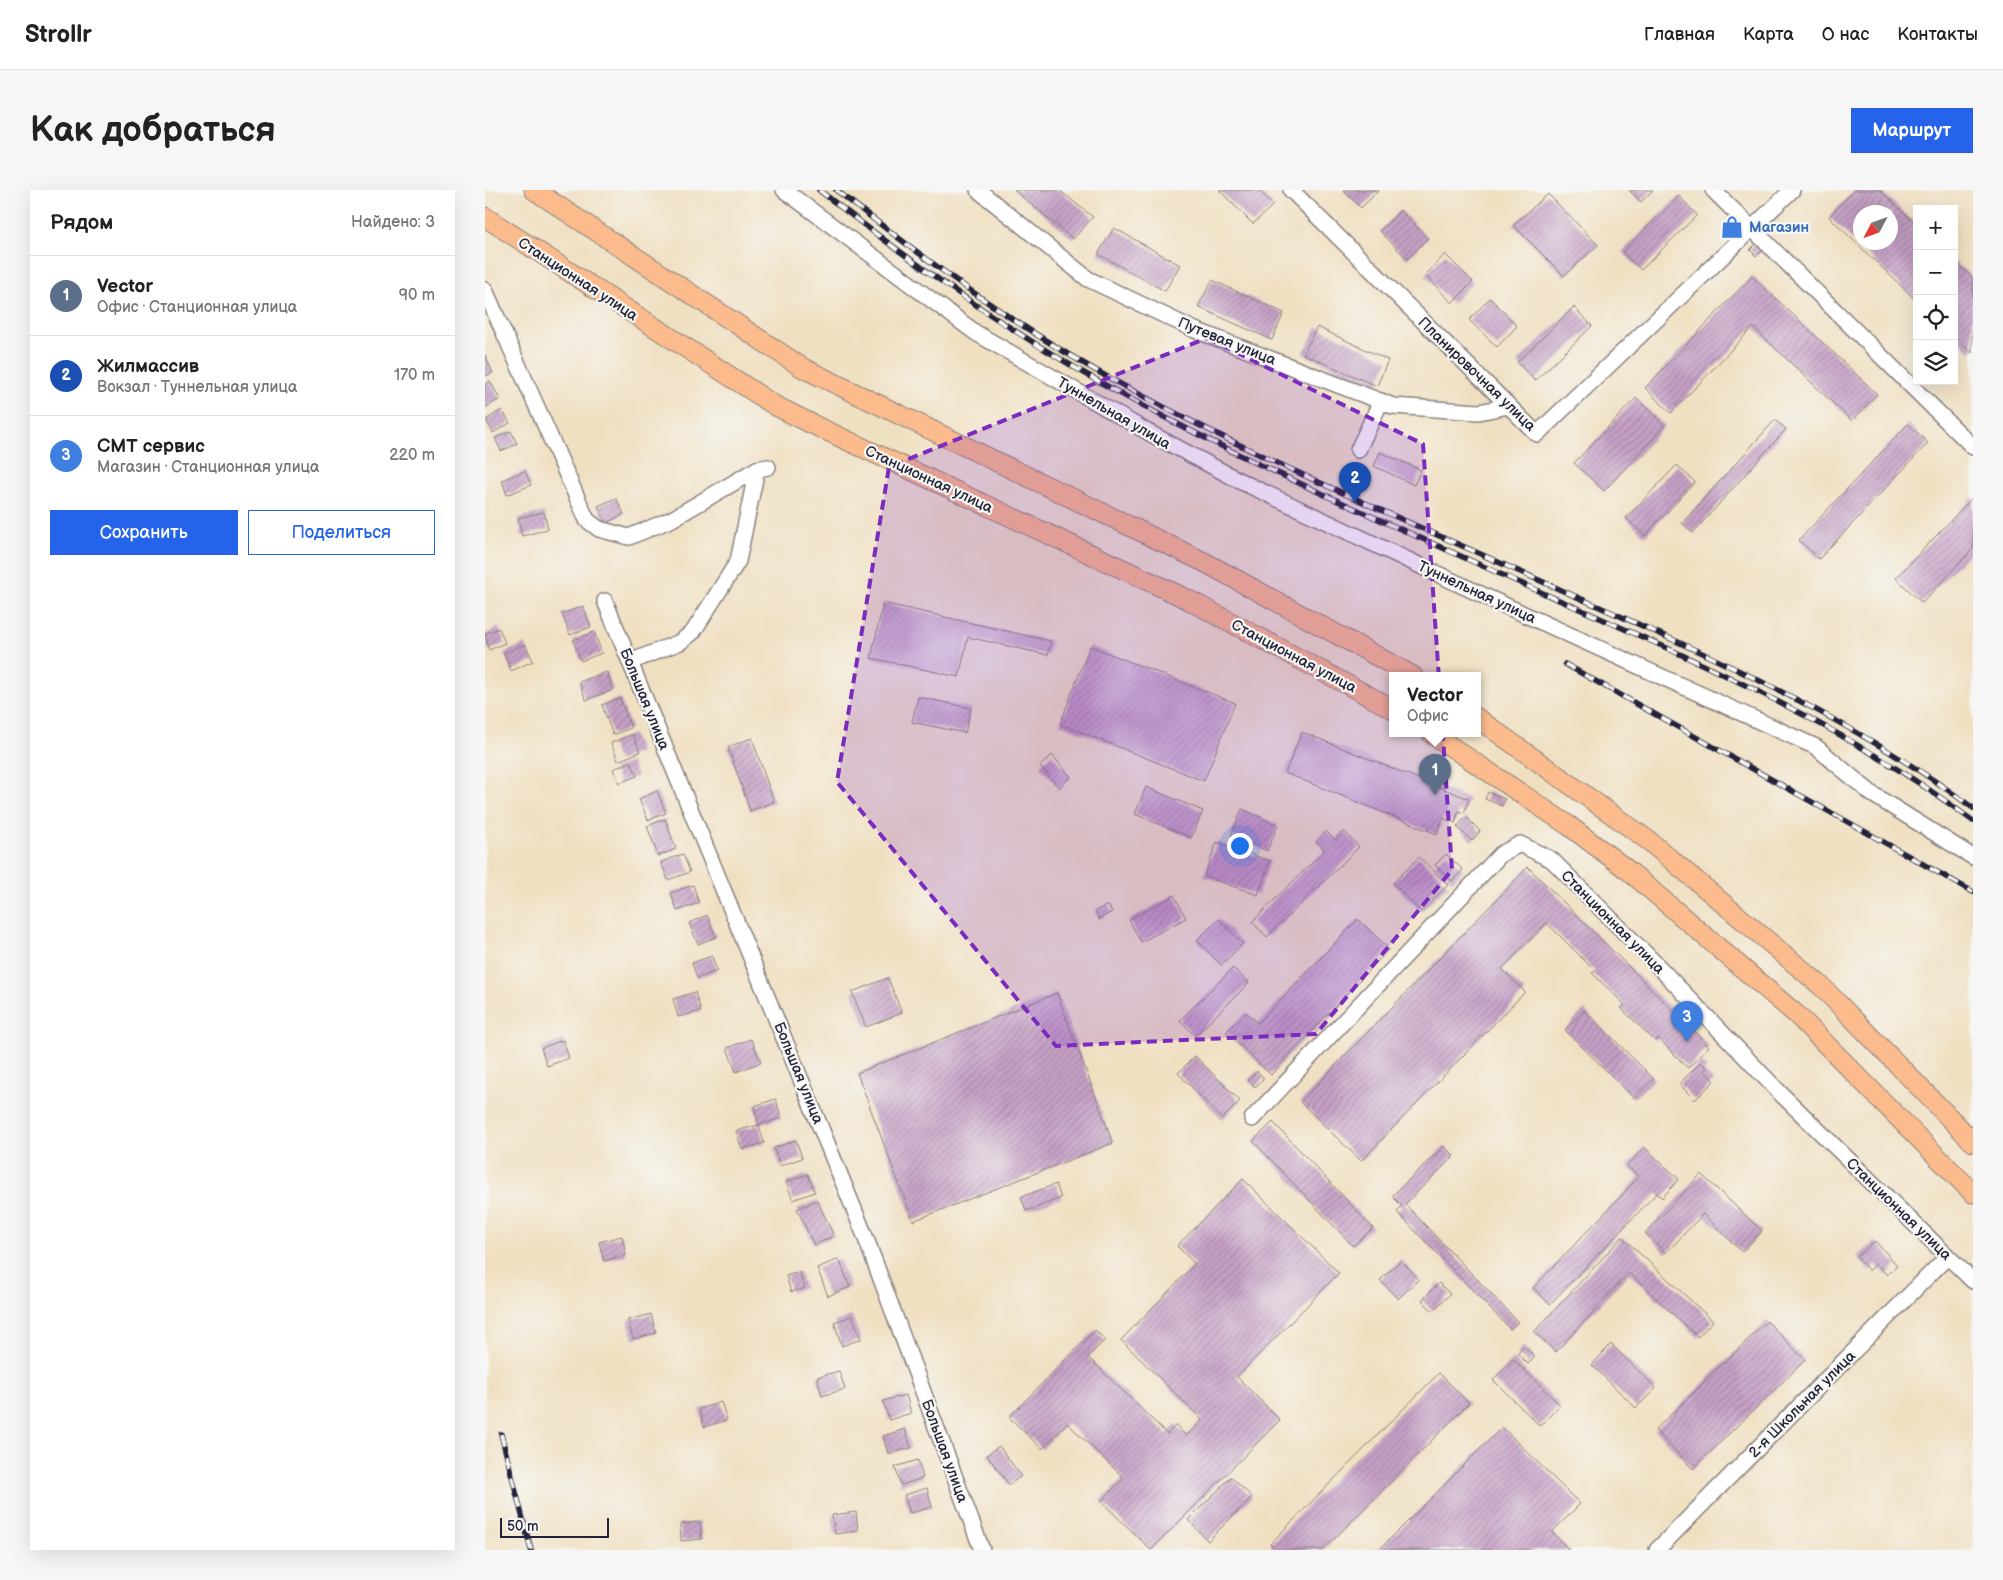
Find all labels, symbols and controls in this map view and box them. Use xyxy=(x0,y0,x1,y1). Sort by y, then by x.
text: Strollr xyxy=(25,20,92,49)
text: Главная xyxy=(1644,24,1715,45)
text: Карта xyxy=(1743,24,1794,45)
text: О нас xyxy=(1822,24,1869,45)
text: Контакты xyxy=(1897,24,1978,45)
button: Маршрут xyxy=(1851,108,1973,153)
text: Как добраться xyxy=(30,109,276,152)
north arrow xyxy=(1853,205,1898,250)
map controls xyxy=(1913,205,1958,385)
button: + xyxy=(1913,205,1958,250)
text: Рядом xyxy=(50,210,113,235)
text: Найдено: 3 xyxy=(351,213,435,232)
shop icon: Магазин xyxy=(1719,214,1745,240)
place label: Магазин xyxy=(1749,218,1809,237)
street label: Станционная улица xyxy=(514,234,641,325)
button: − xyxy=(1913,250,1958,295)
text: Vector xyxy=(97,275,153,298)
text: 1 xyxy=(63,286,69,305)
text: 90 m xyxy=(399,286,435,305)
button: locate xyxy=(1913,295,1958,340)
text: Офис · Станционная улица xyxy=(97,298,297,317)
street label: Путевая улица xyxy=(1175,313,1279,370)
street label: Планировочная улица xyxy=(1414,313,1540,436)
button: layers xyxy=(1913,340,1958,385)
text: Жилмассив xyxy=(97,355,199,378)
text: 2 xyxy=(61,366,71,385)
text: 170 m xyxy=(394,366,435,385)
street label: Туннельная улица xyxy=(1054,373,1174,454)
text: Вокзал · Туннельная улица xyxy=(97,378,297,397)
text: СМТ сервис xyxy=(97,435,205,458)
street label: Станционная улица xyxy=(862,441,996,517)
text: 3 xyxy=(61,446,71,465)
text: 220 m xyxy=(389,446,435,465)
text: Магазин · Станционная улица xyxy=(97,458,319,477)
pin: 2 xyxy=(1339,462,1371,503)
button: Сохранить xyxy=(50,510,238,555)
button: Поделиться xyxy=(248,510,435,555)
street label: Туннельная улица xyxy=(1415,557,1539,628)
street label: Станционная улица xyxy=(1228,615,1360,698)
street label: Большая улица xyxy=(615,645,674,753)
popup xyxy=(1389,672,1481,737)
text: Vector xyxy=(1407,684,1463,707)
text: Офис xyxy=(1407,707,1449,726)
pin: 1 xyxy=(1419,754,1451,795)
your location xyxy=(1227,833,1253,859)
street label: Станционная улица xyxy=(1557,867,1669,978)
pin: 3 xyxy=(1671,1001,1703,1042)
street label: Большая улица xyxy=(769,1019,828,1127)
street label: Станционная улица xyxy=(1842,1154,1955,1265)
street label: 2-я Школьная улица xyxy=(1745,1347,1860,1462)
street label: Большая улица xyxy=(917,1397,972,1505)
scale bar xyxy=(500,1515,609,1538)
text: 50 m xyxy=(507,1518,539,1535)

